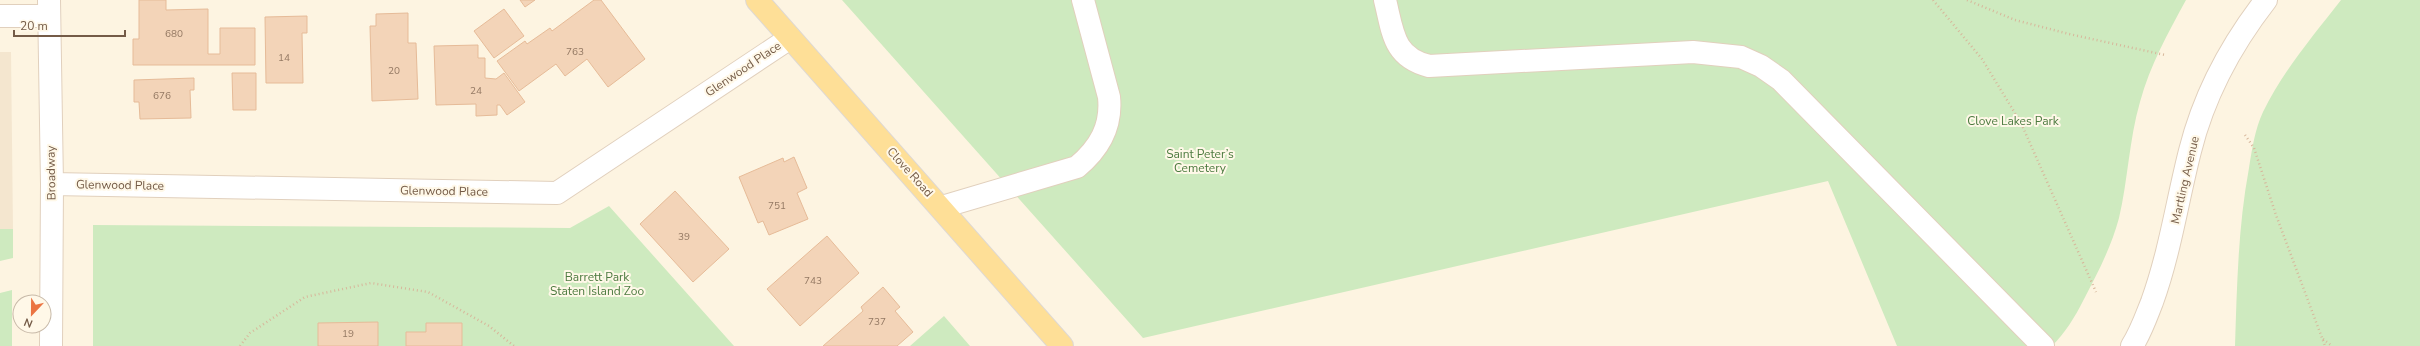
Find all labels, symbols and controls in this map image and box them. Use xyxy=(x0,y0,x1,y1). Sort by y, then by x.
scale bar xyxy=(14,12,125,38)
text: 20 m xyxy=(20,18,48,34)
house number: 680 xyxy=(165,27,183,41)
street label: Glenwood Place xyxy=(702,38,784,100)
house number: 763 xyxy=(566,45,584,59)
house number: 14 xyxy=(278,51,290,65)
house number: 20 xyxy=(388,64,400,78)
house number: 24 xyxy=(470,84,482,98)
house number: 676 xyxy=(153,89,171,103)
park label: Clove Lakes Park xyxy=(1967,113,2060,129)
street label: Martling Avenue xyxy=(2167,135,2203,225)
street label: Clove Road xyxy=(883,144,937,200)
street label: Broadway xyxy=(43,145,59,201)
park label: Saint Peter’s Cemetery xyxy=(1166,146,1234,176)
street label: Glenwood Place xyxy=(76,176,164,194)
street label: Glenwood Place xyxy=(400,182,488,200)
house number: 751 xyxy=(768,199,786,213)
house number: 39 xyxy=(678,230,690,244)
park label: Barrett Park Staten Island Zoo xyxy=(550,269,644,299)
house number: 743 xyxy=(804,274,822,288)
north arrow xyxy=(12,294,52,334)
text: N xyxy=(22,314,35,331)
house number: 737 xyxy=(868,315,886,329)
house number: 19 xyxy=(342,327,354,341)

